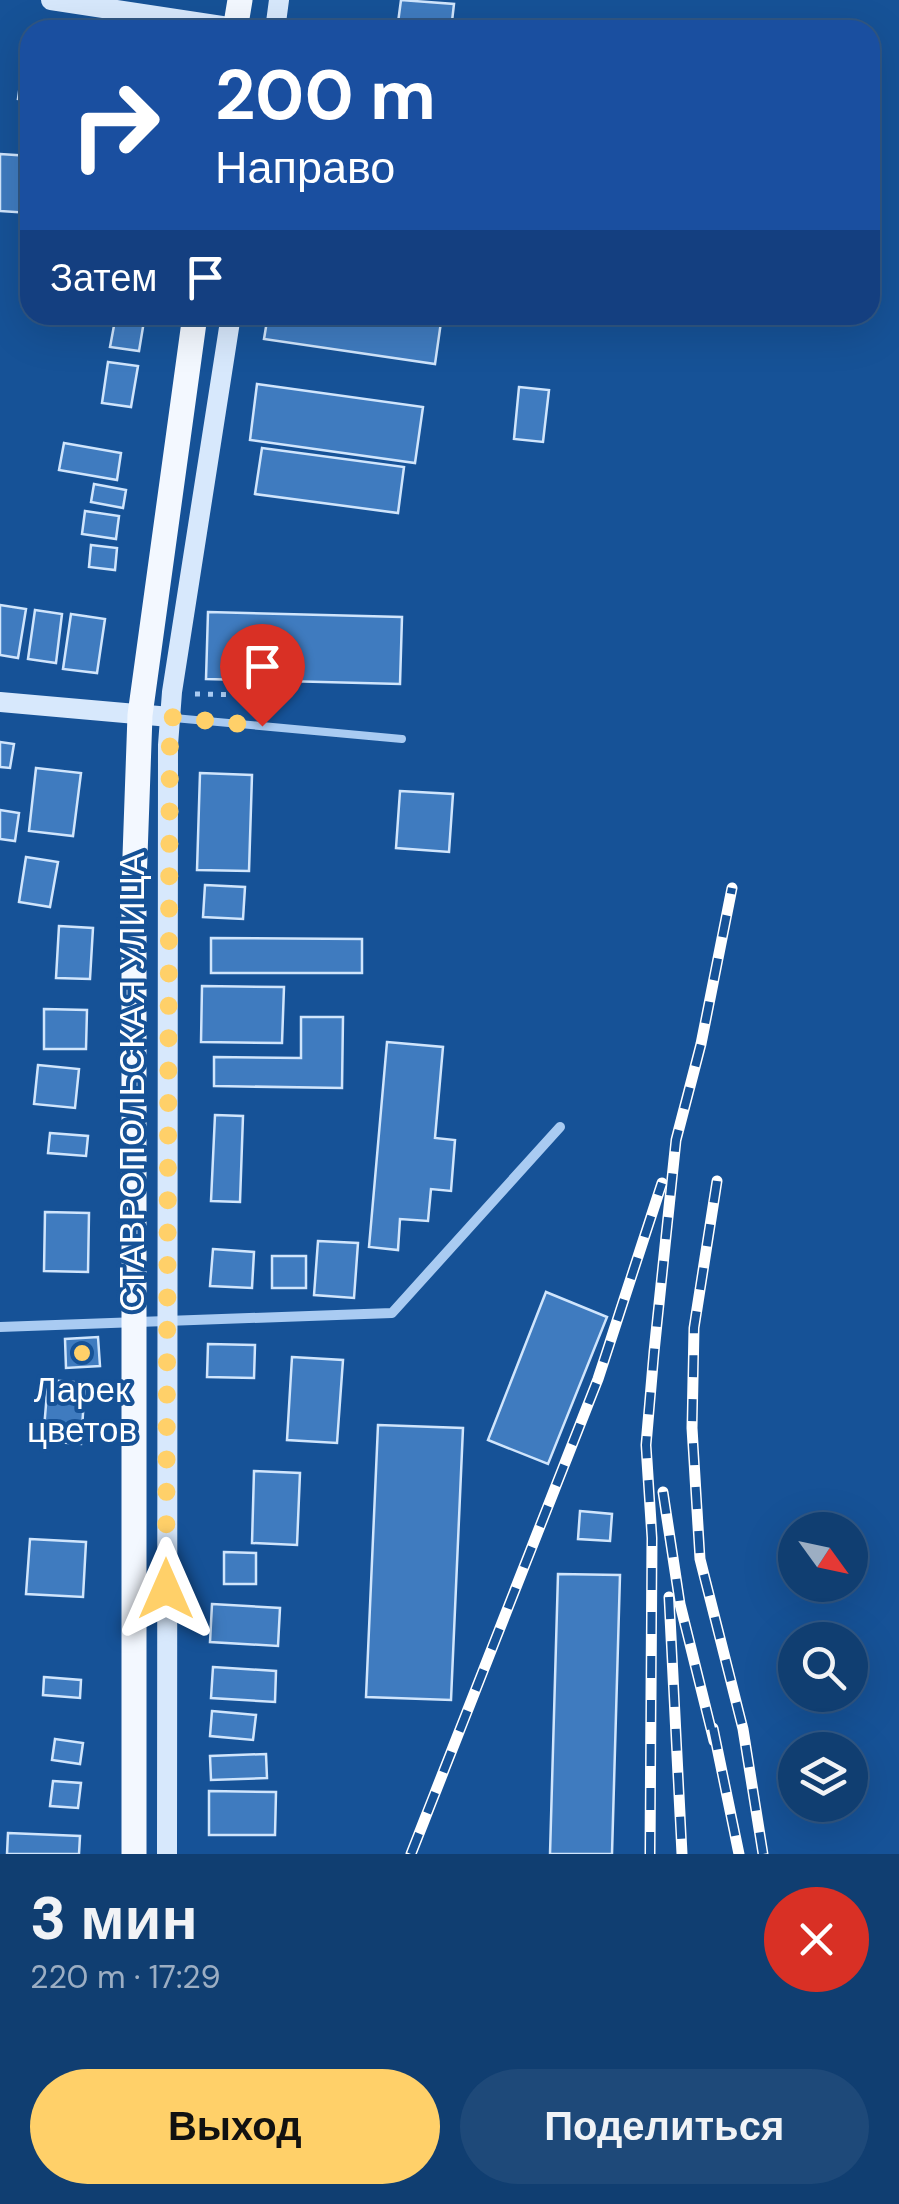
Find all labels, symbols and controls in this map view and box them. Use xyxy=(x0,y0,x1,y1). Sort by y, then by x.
text: 200 m xyxy=(215,50,436,141)
icon: right xyxy=(50,60,180,190)
text: Направо xyxy=(215,138,395,197)
icon: arrive xyxy=(178,250,233,305)
text: Затем xyxy=(50,253,158,303)
pin xyxy=(220,624,305,727)
icon: arrive xyxy=(235,639,290,694)
street label: СТАВРОПОЛЬСКАЯ УЛИЦА xyxy=(109,851,155,1312)
marker: Ларек цветов xyxy=(71,1342,93,1364)
place label: Ларек цветов xyxy=(27,1367,137,1453)
north arrow xyxy=(778,1512,868,1602)
map controls xyxy=(778,1512,868,1822)
position arrow xyxy=(114,1537,218,1641)
button: search xyxy=(778,1622,868,1712)
button: layers xyxy=(778,1732,868,1822)
text: 3 мин xyxy=(30,1879,198,1958)
button: close xyxy=(764,1887,869,1992)
text: 220 m · 17:29 xyxy=(30,1956,221,1998)
button: Выход xyxy=(30,2069,440,2184)
button: Поделиться xyxy=(460,2069,869,2184)

